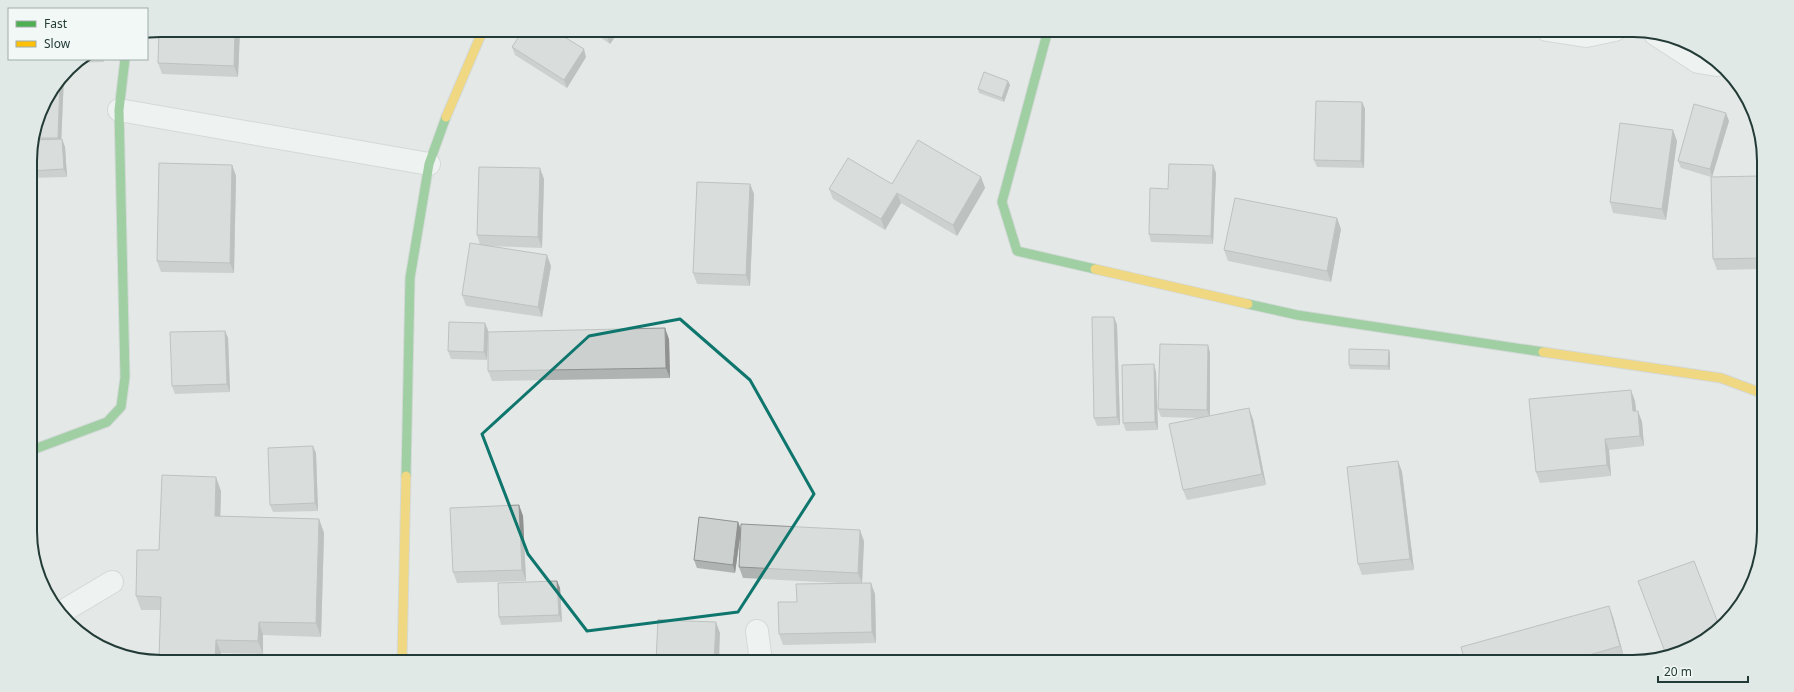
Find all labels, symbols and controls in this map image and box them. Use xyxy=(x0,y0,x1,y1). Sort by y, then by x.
legend xyxy=(8,8,148,60)
text: Fast xyxy=(44,15,68,32)
text: Slow xyxy=(44,35,71,52)
scale bar xyxy=(1658,658,1748,684)
text: 20 m xyxy=(1664,663,1692,680)

